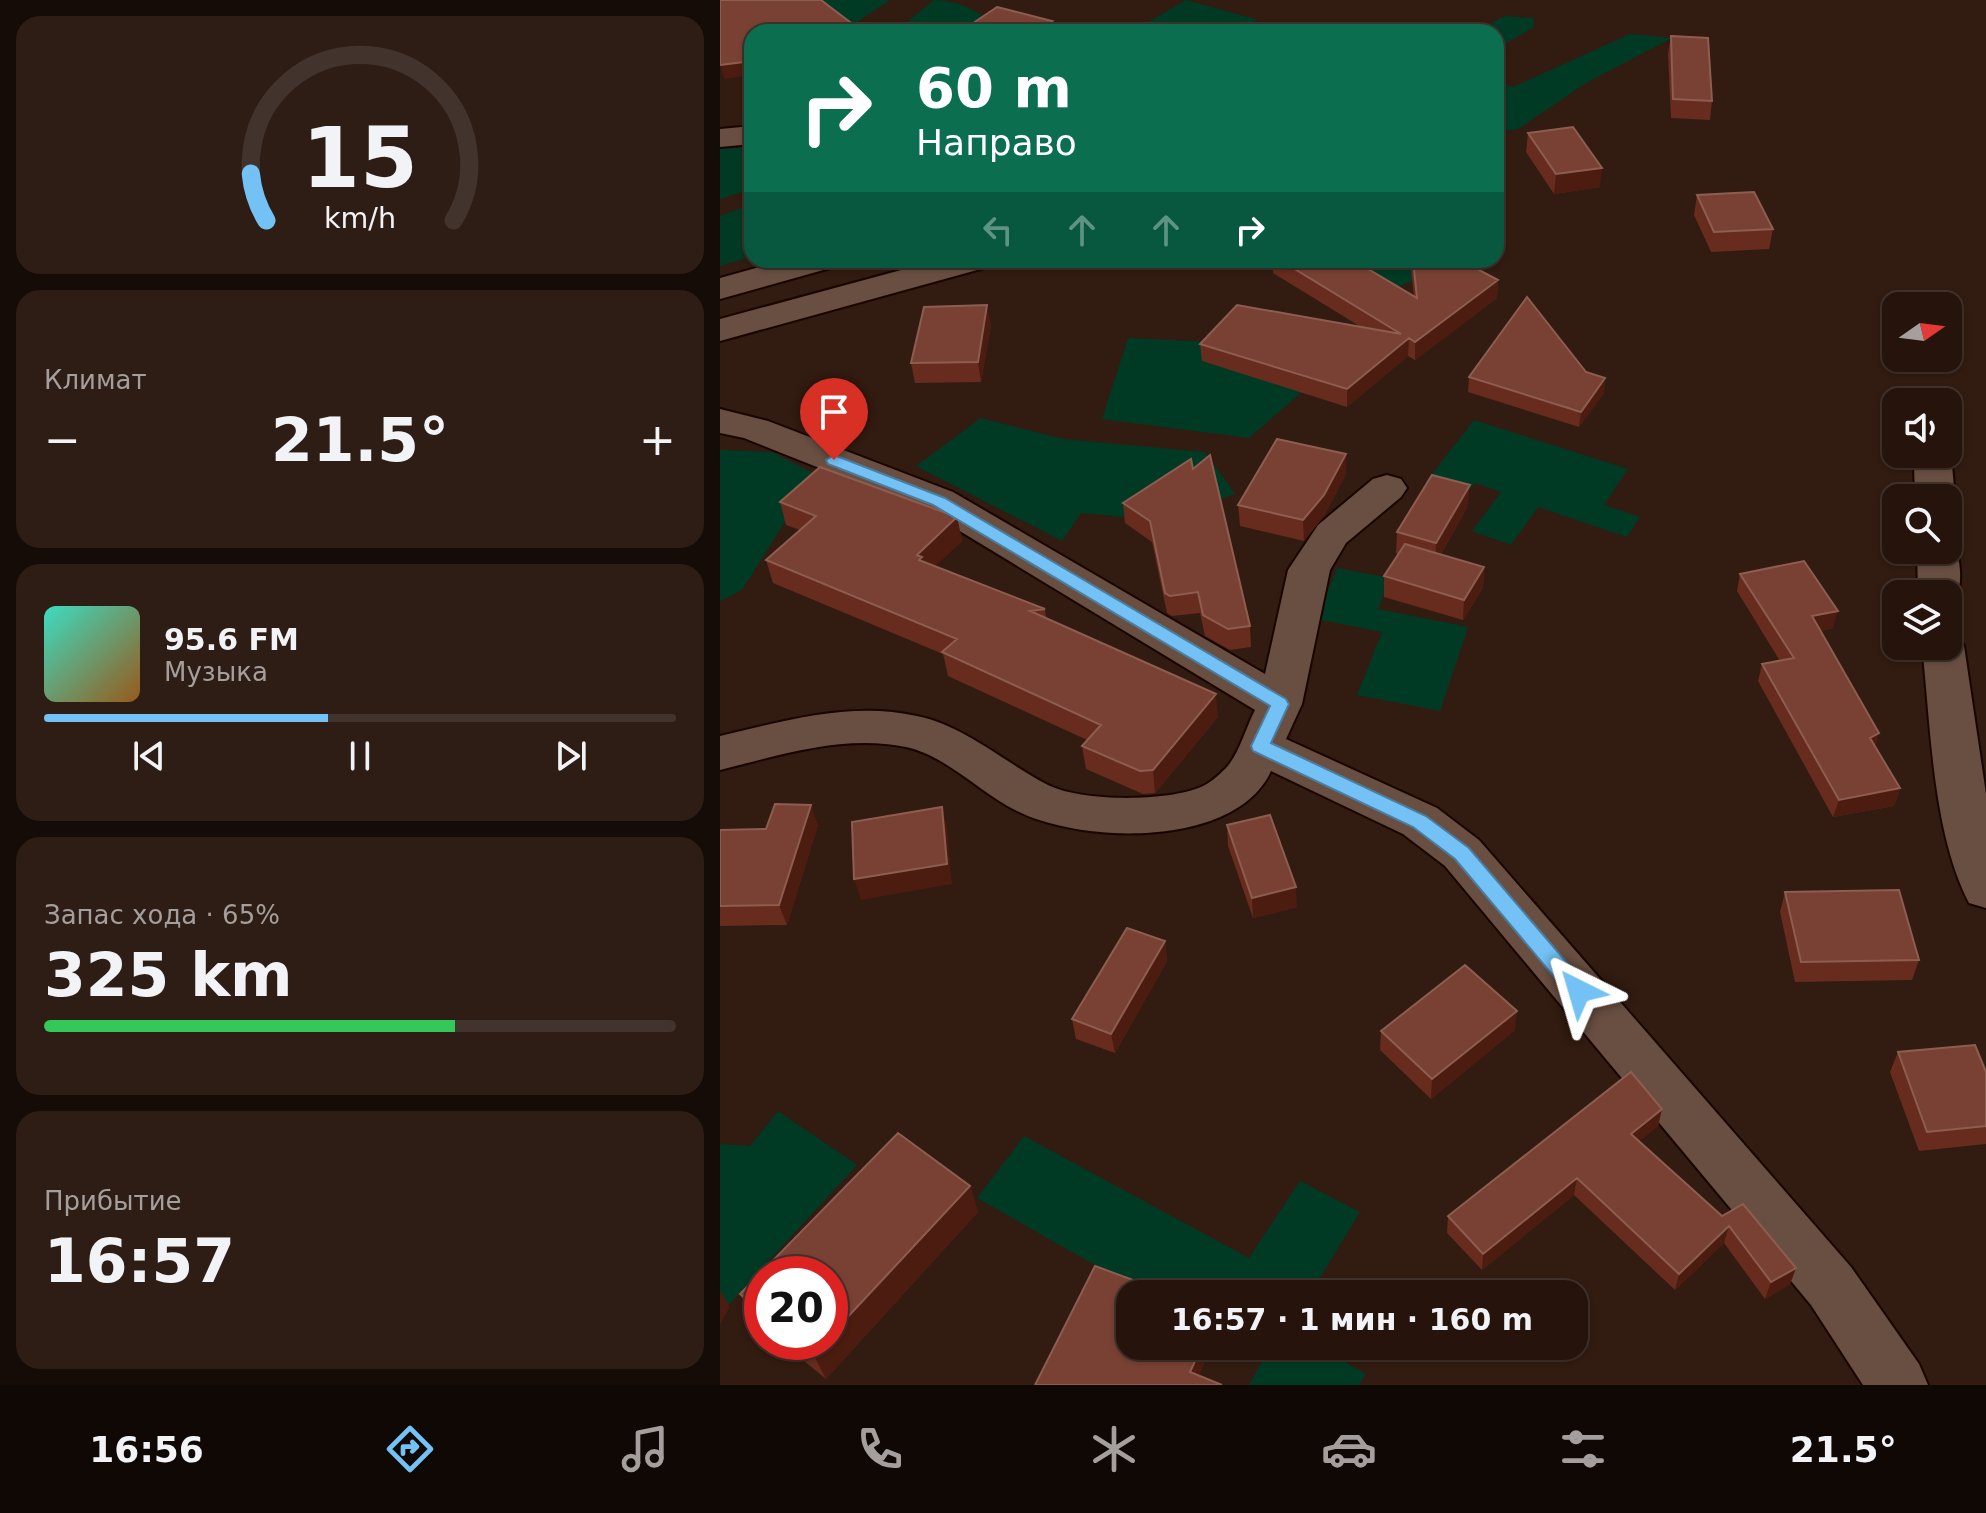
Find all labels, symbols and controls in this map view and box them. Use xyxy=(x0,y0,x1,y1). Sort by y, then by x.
text: 60 m xyxy=(916,55,1072,120)
icon: right xyxy=(784,56,888,160)
text: 15 xyxy=(302,109,418,206)
text: Направо xyxy=(916,122,1077,163)
text: km/h xyxy=(324,201,396,235)
icon: left xyxy=(976,208,1020,252)
icon: ahead xyxy=(1060,208,1104,252)
icon: ahead xyxy=(1144,208,1188,252)
icon: right xyxy=(1228,208,1272,252)
north arrow xyxy=(1882,292,1962,372)
map controls xyxy=(1882,292,1962,660)
text: Климат xyxy=(44,365,147,395)
pin xyxy=(800,378,868,460)
button: sound xyxy=(1882,388,1962,468)
icon: arrive xyxy=(812,390,856,434)
text: 21.5° xyxy=(271,405,449,475)
text: − xyxy=(44,414,81,465)
text: + xyxy=(639,414,676,465)
button: search xyxy=(1882,484,1962,564)
button: layers xyxy=(1882,580,1962,660)
text: 95.6 FM xyxy=(164,622,299,657)
text: Музыка xyxy=(164,657,268,687)
icon: previous xyxy=(127,734,171,778)
icon: pause xyxy=(338,734,382,778)
icon: next xyxy=(549,734,593,778)
text: Запас хода · 65% xyxy=(44,900,280,930)
text: 325 km xyxy=(44,940,293,1010)
position arrow xyxy=(1537,949,1621,1033)
text: Прибытие xyxy=(44,1186,182,1216)
text: 16:57 xyxy=(44,1226,235,1296)
speed limit sign: 20 xyxy=(744,1256,848,1360)
text: 16:57 · 1 мин · 160 m xyxy=(1171,1302,1533,1337)
icon: directions xyxy=(382,1421,438,1477)
icon: music xyxy=(617,1421,673,1477)
icon: phone xyxy=(852,1421,908,1477)
icon: climate xyxy=(1086,1421,1142,1477)
icon: car xyxy=(1321,1421,1377,1477)
icon: filters xyxy=(1555,1421,1611,1477)
text: 16:56 xyxy=(89,1429,204,1470)
text: 21.5° xyxy=(1790,1429,1897,1470)

